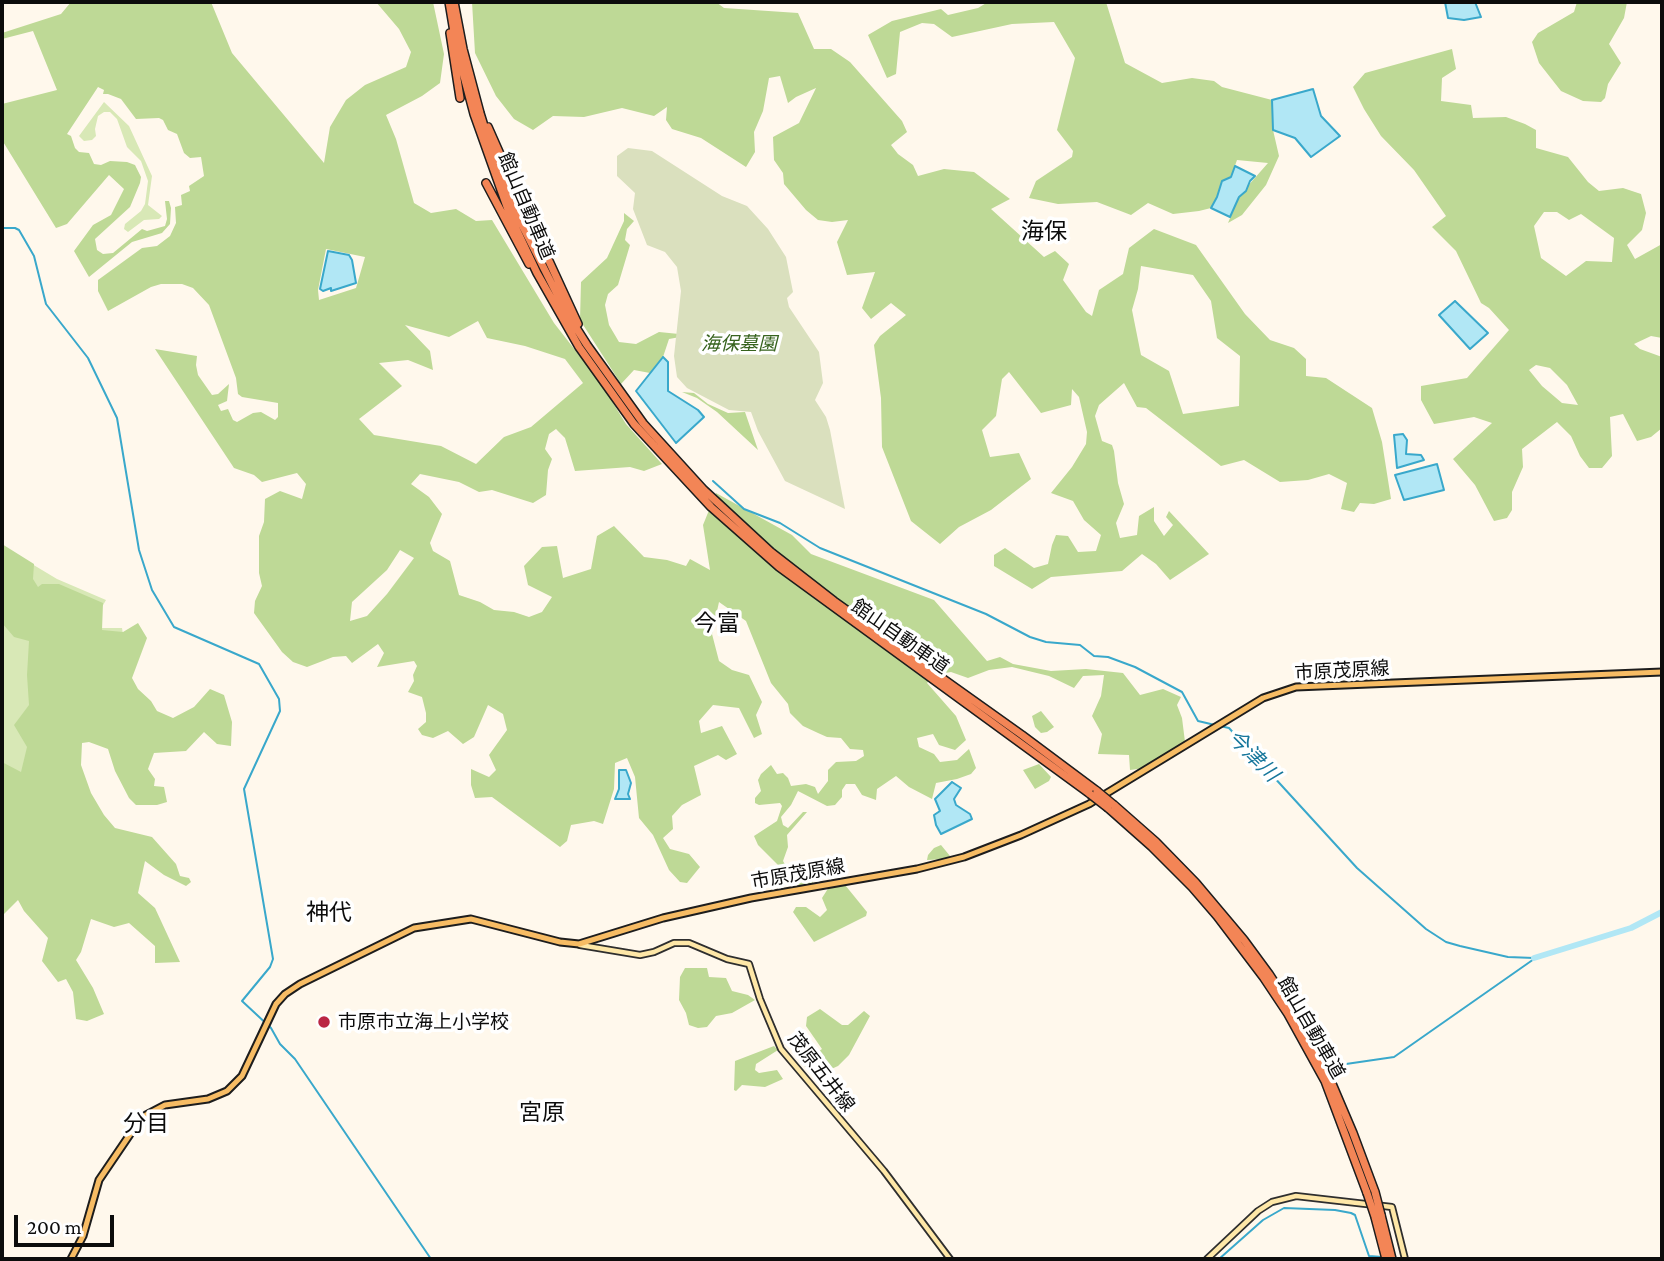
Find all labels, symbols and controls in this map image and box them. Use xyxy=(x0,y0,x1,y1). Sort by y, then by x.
street label: 館山自動車道 xyxy=(493,149,559,263)
district label: 海保 xyxy=(1021,218,1067,246)
park label: 海保墓園 xyxy=(701,333,777,355)
street label: 館山自動車道 xyxy=(847,595,953,679)
district label: 今富 xyxy=(694,610,740,638)
street label: 市原茂原線 xyxy=(1294,657,1390,685)
water label: 今津川 xyxy=(1222,725,1284,787)
street label: 市原茂原線 xyxy=(749,855,847,893)
district label: 神代 xyxy=(306,899,352,927)
street label: 館山自動車道 xyxy=(1273,973,1349,1083)
place label: 市原市立海上小学校 xyxy=(338,1011,509,1033)
marker: 市原市立海上小学校 xyxy=(316,1014,332,1030)
street label: 茂原五井線 xyxy=(783,1028,859,1116)
district label: 宮原 xyxy=(519,1099,565,1127)
district label: 分目 xyxy=(123,1110,169,1138)
scale bar xyxy=(18,1202,117,1246)
text: 200 m xyxy=(27,1215,82,1239)

